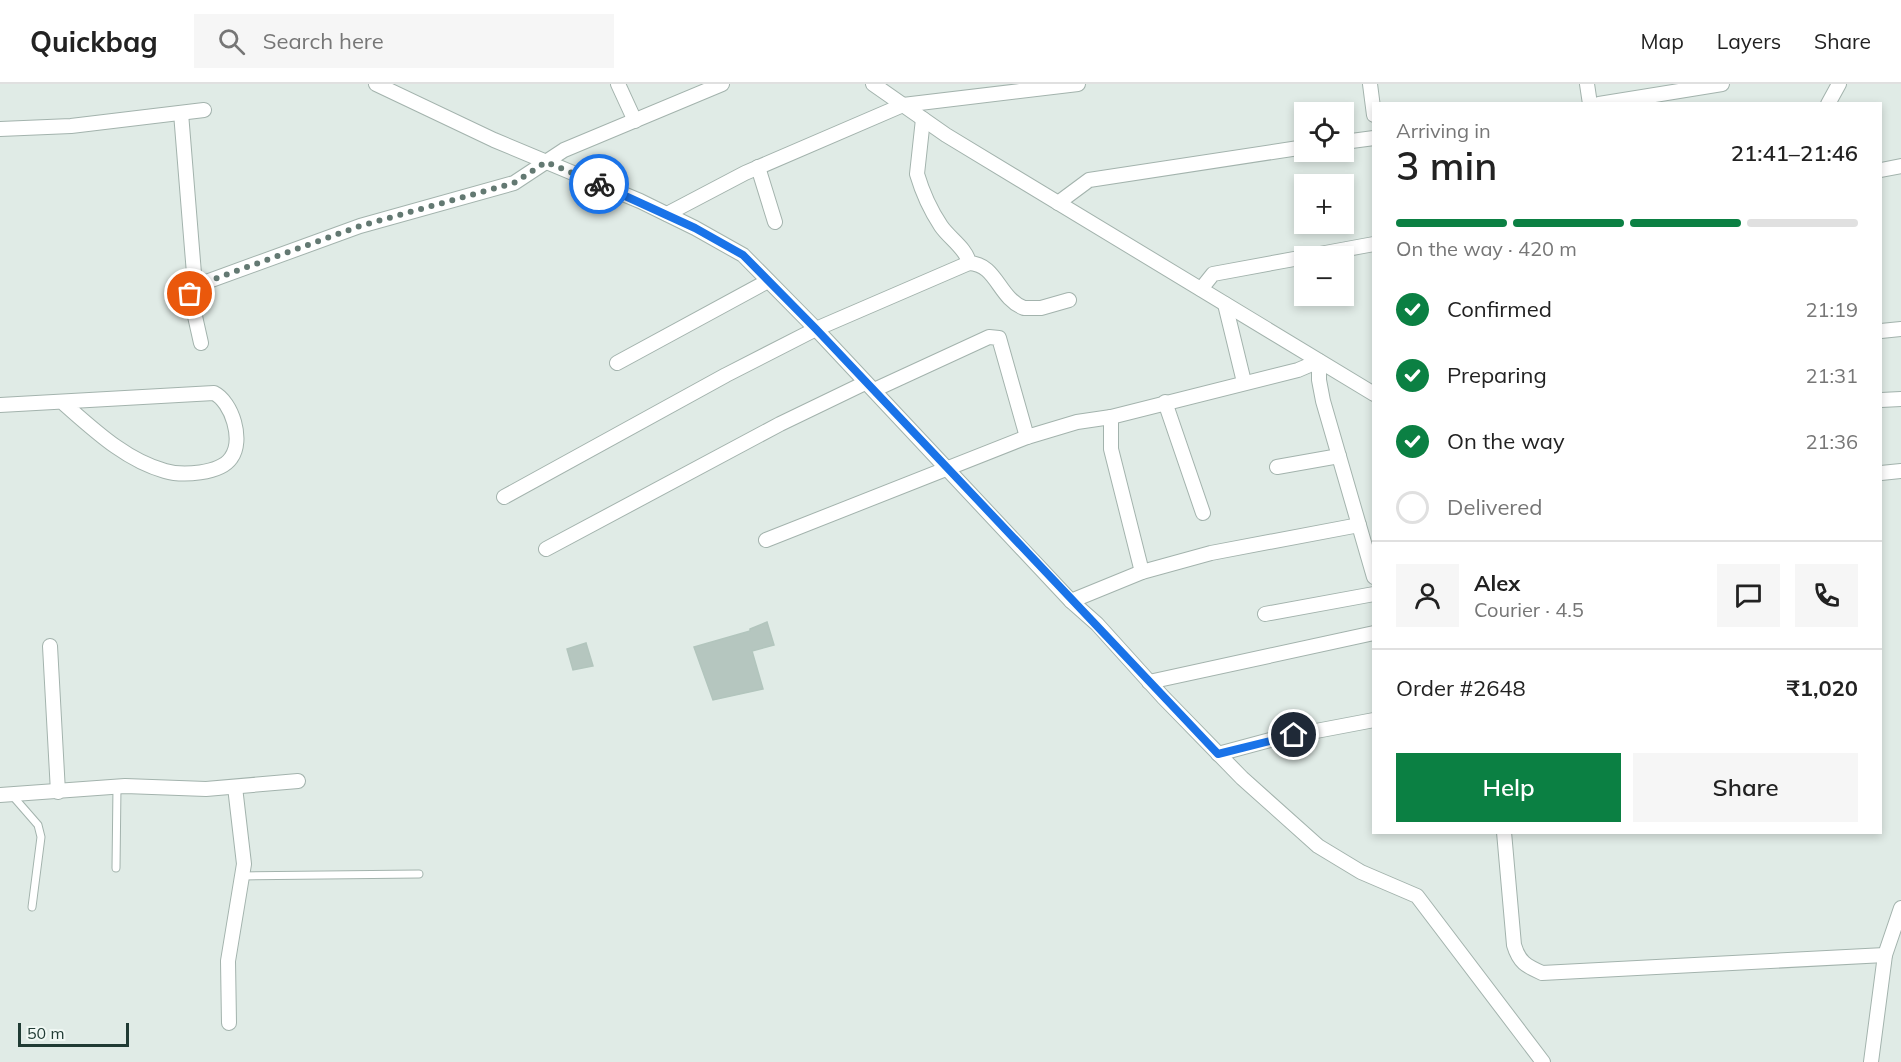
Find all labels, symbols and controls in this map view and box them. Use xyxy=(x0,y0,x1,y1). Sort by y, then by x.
search box xyxy=(194,14,614,68)
text: Quickbag xyxy=(30,24,158,59)
icon: search xyxy=(215,25,248,58)
text: Search here xyxy=(263,27,384,55)
text: Map xyxy=(1641,28,1684,54)
text: Layers xyxy=(1717,28,1781,54)
text: Share xyxy=(1814,28,1871,54)
map controls xyxy=(1294,102,1354,306)
button: locate xyxy=(1294,102,1354,162)
text: Arriving in xyxy=(1396,118,1491,143)
text: 21:41–21:46 xyxy=(1731,139,1858,167)
text: 3 min xyxy=(1396,141,1497,190)
courier xyxy=(569,154,629,214)
icon: bike xyxy=(583,168,616,201)
button: + xyxy=(1294,174,1354,234)
text: On the way · 420 m xyxy=(1396,236,1577,261)
button: − xyxy=(1294,246,1354,306)
pin xyxy=(164,268,215,319)
icon: bag xyxy=(173,277,206,310)
icon: check xyxy=(1396,293,1429,326)
text: Confirmed xyxy=(1447,295,1552,323)
text: 21:19 xyxy=(1805,297,1858,322)
icon: check xyxy=(1396,359,1429,392)
text: Preparing xyxy=(1447,361,1547,389)
text: 21:31 xyxy=(1805,363,1858,388)
icon: check xyxy=(1396,425,1429,458)
text: On the way xyxy=(1447,427,1565,455)
text: 21:36 xyxy=(1805,429,1858,454)
text: Delivered xyxy=(1447,493,1542,521)
button: person xyxy=(1396,564,1459,627)
button: chat xyxy=(1717,564,1780,627)
button: phone xyxy=(1795,564,1858,627)
text: Alex xyxy=(1474,569,1520,597)
text: Courier · 4.5 xyxy=(1474,597,1584,622)
text: Order #2648 xyxy=(1396,674,1526,702)
text: ₹1,020 xyxy=(1787,674,1858,702)
pin xyxy=(1268,709,1319,760)
icon: home xyxy=(1277,718,1310,751)
button: Help xyxy=(1396,753,1621,822)
button: Share xyxy=(1633,753,1858,822)
scale bar xyxy=(18,1020,129,1048)
text: 50 m xyxy=(27,1023,64,1043)

